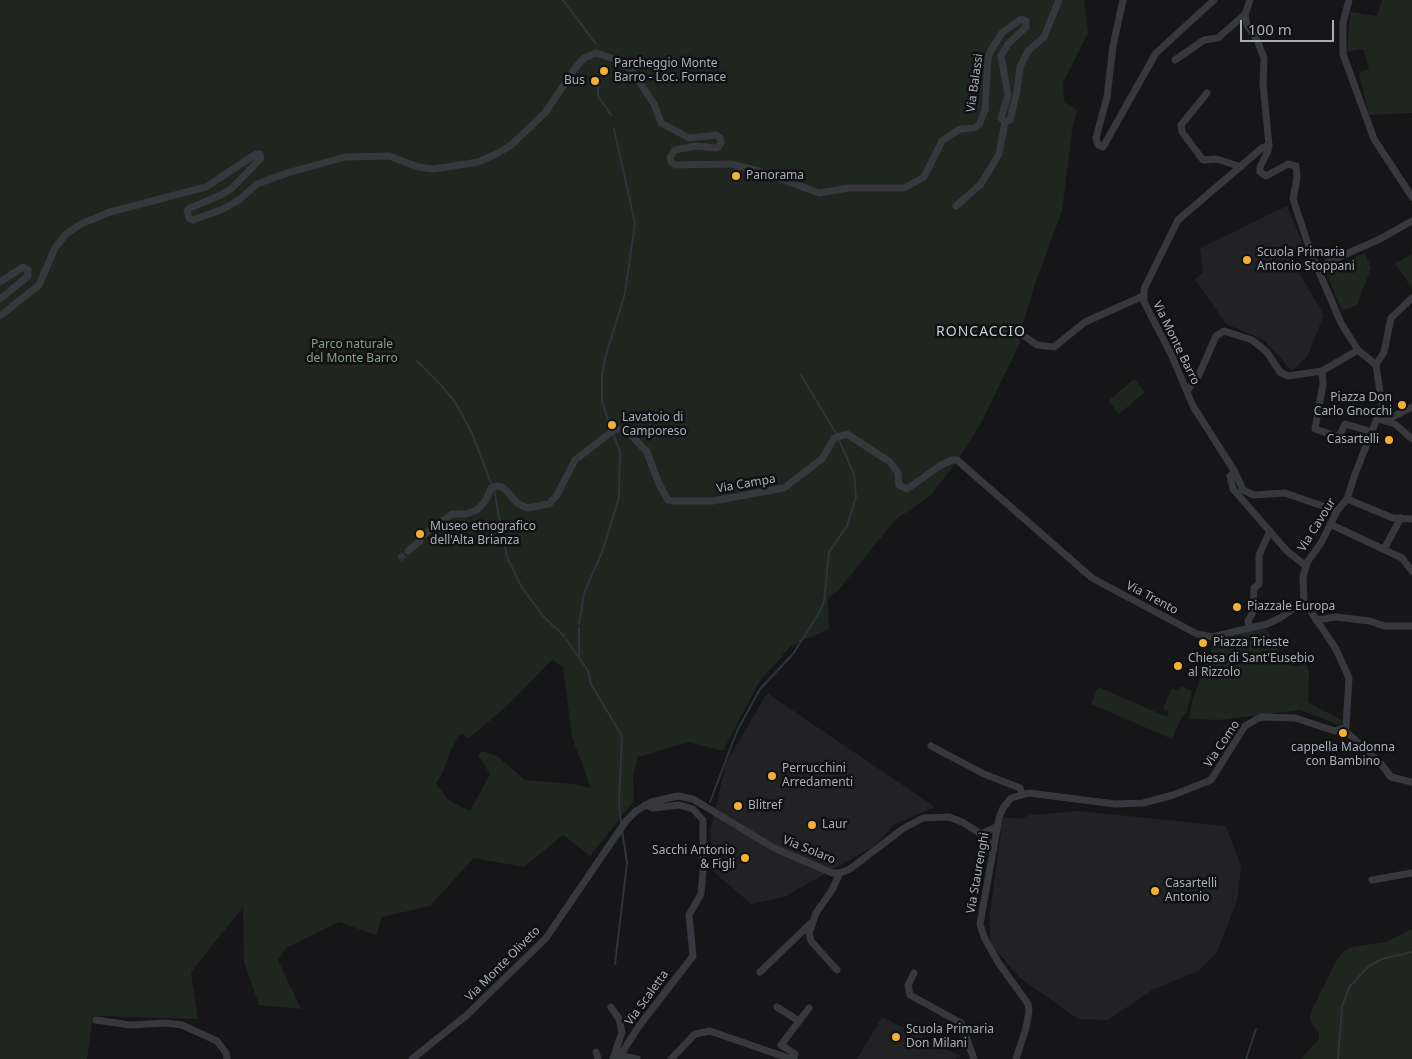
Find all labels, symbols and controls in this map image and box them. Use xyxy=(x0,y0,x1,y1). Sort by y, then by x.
scale bar xyxy=(1242,10,1336,42)
text: 100 m xyxy=(1248,19,1292,39)
street label: Via Balassi xyxy=(964,53,986,113)
place label: Parcheggio Monte Barro - Loc. Fornace xyxy=(614,57,726,85)
marker: Parcheggio Monte Barro - Loc. Fornace xyxy=(598,65,610,77)
place label: Bus xyxy=(564,74,585,88)
marker: Bus xyxy=(589,75,601,87)
place label: Panorama xyxy=(746,169,804,183)
marker: Panorama xyxy=(730,170,742,182)
place label: Scuola Primaria Antonio Stoppani xyxy=(1257,246,1355,274)
marker: Scuola Primaria Antonio Stoppani xyxy=(1241,254,1253,266)
street label: Via Monte Barro xyxy=(1149,299,1203,387)
district label: RONCACCIO xyxy=(935,324,1027,340)
park label: Parco naturale del Monte Barro xyxy=(306,338,398,366)
place label: Piazza Don Carlo Gnocchi xyxy=(1314,391,1392,419)
marker: Piazza Don Carlo Gnocchi xyxy=(1396,399,1408,411)
place label: Lavatoio di Camporeso xyxy=(622,411,687,439)
marker: Lavatoio di Camporeso xyxy=(606,419,618,431)
place label: Casartelli xyxy=(1327,433,1379,447)
marker: Casartelli xyxy=(1383,434,1395,446)
street label: Via Campa xyxy=(715,472,777,496)
street label: Via Cavour xyxy=(1295,496,1339,554)
place label: Museo etnografico dell'Alta Brianza xyxy=(430,520,536,548)
marker: Museo etnografico dell'Alta Brianza xyxy=(414,528,426,540)
street label: Via Trento xyxy=(1124,578,1180,618)
place label: Piazzale Europa xyxy=(1247,600,1335,614)
marker: Piazzale Europa xyxy=(1231,601,1243,613)
place label: Piazza Trieste xyxy=(1213,636,1289,650)
marker: Piazza Trieste xyxy=(1197,637,1209,649)
place label: Chiesa di Sant'Eusebio al Rizzolo xyxy=(1188,652,1314,680)
marker: Chiesa di Sant'Eusebio al Rizzolo xyxy=(1172,660,1184,672)
street label: Via Como xyxy=(1201,718,1243,770)
marker: cappella Madonna con Bambino xyxy=(1337,727,1349,739)
place label: cappella Madonna con Bambino xyxy=(1291,741,1395,769)
place label: Perrucchini Arredamenti xyxy=(782,762,853,790)
marker: Perrucchini Arredamenti xyxy=(766,770,778,782)
place label: Blitref xyxy=(748,799,782,813)
marker: Blitref xyxy=(732,800,744,812)
place label: Laur xyxy=(822,818,847,832)
marker: Laur xyxy=(806,819,818,831)
street label: Via Staurenghi xyxy=(964,831,992,915)
street label: Via Solaro xyxy=(780,833,838,867)
place label: Sacchi Antonio & Figli xyxy=(652,844,735,872)
marker: Sacchi Antonio & Figli xyxy=(739,852,751,864)
place label: Casartelli Antonio xyxy=(1165,877,1217,905)
marker: Casartelli Antonio xyxy=(1149,885,1161,897)
street label: Via Monte Oliveto xyxy=(463,924,543,1004)
street label: Via Scaletta xyxy=(622,968,672,1028)
place label: Scuola Primaria Don Milani xyxy=(906,1023,994,1051)
marker: Scuola Primaria Don Milani xyxy=(890,1031,902,1043)

